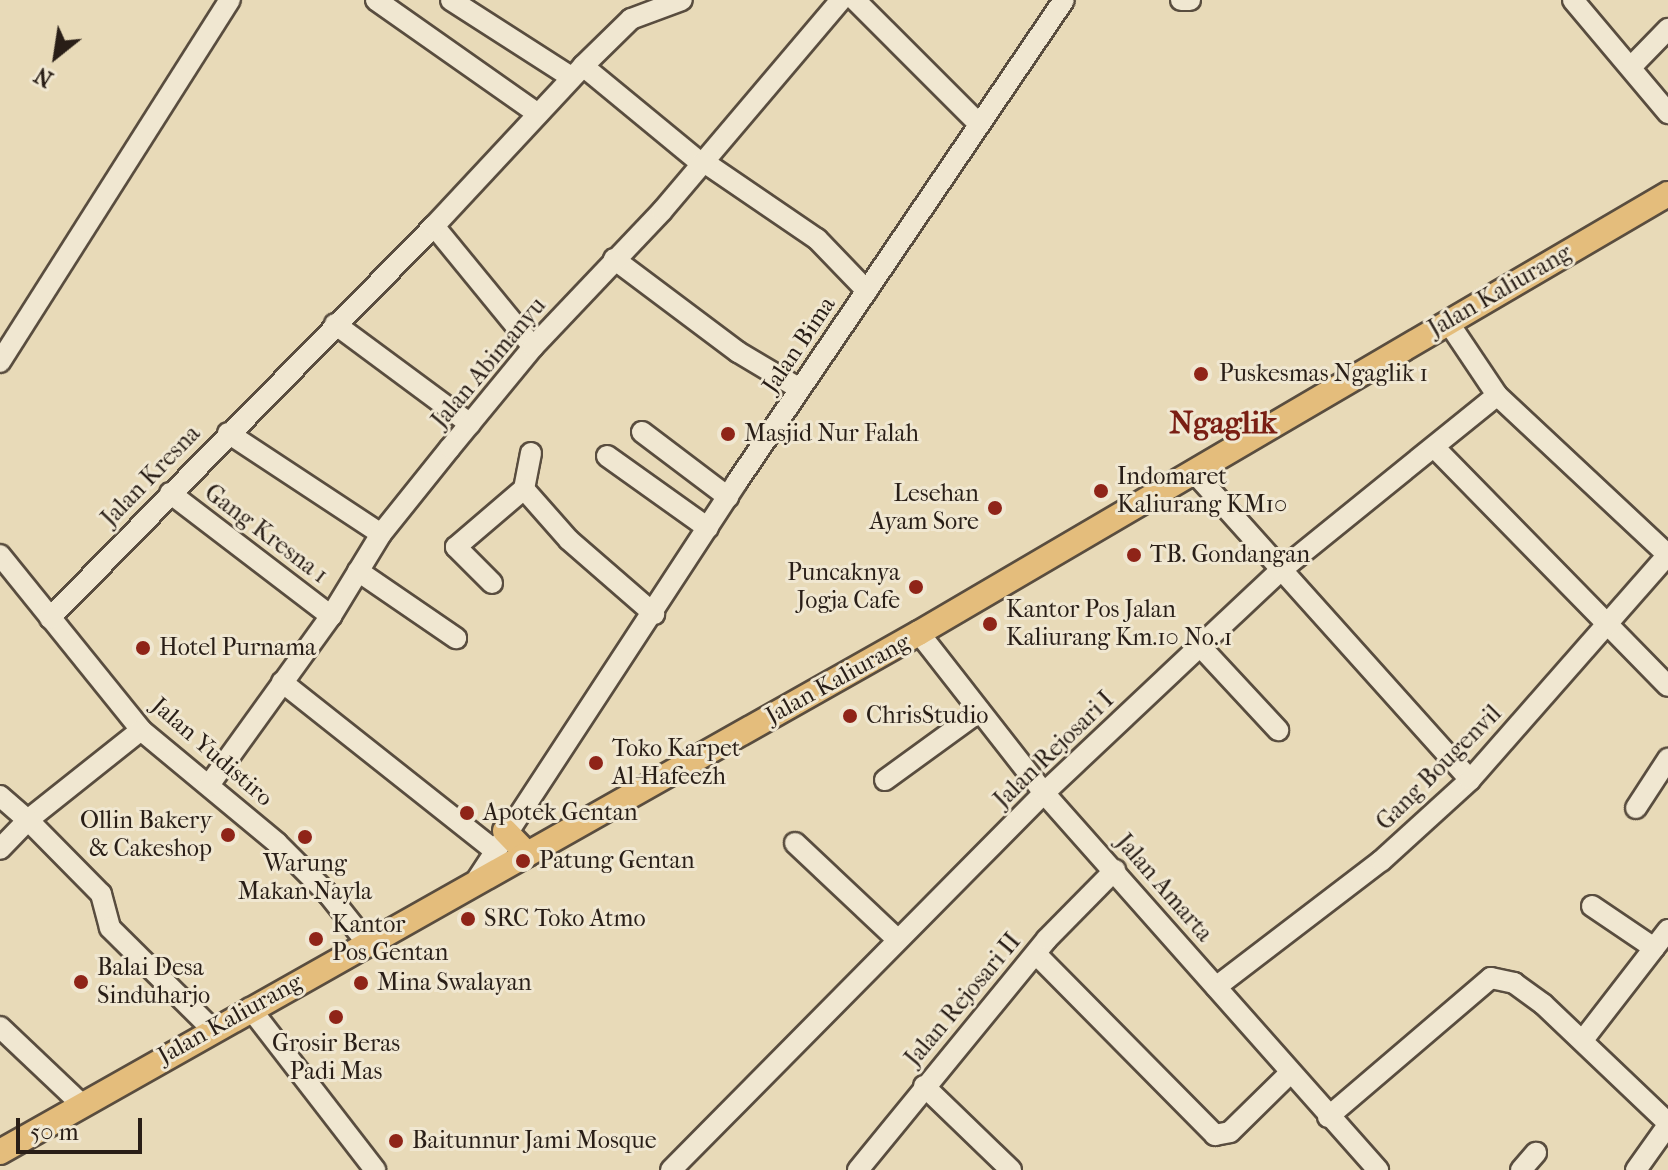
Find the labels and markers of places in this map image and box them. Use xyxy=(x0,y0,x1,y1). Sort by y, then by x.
place label: Puskesmas Ngaglik 1 xyxy=(1219,360,1428,388)
marker: Puskesmas Ngaglik 1 xyxy=(1190,363,1212,385)
place label: Masjid Nur Falah xyxy=(744,420,919,448)
marker: Masjid Nur Falah xyxy=(719,425,737,443)
place label: Indomaret Kaliurang KM10 xyxy=(1117,463,1287,519)
place label: Lesehan Ayam Sore xyxy=(869,480,979,536)
marker: Indomaret Kaliurang KM10 xyxy=(1092,482,1110,500)
marker: Lesehan Ayam Sore xyxy=(986,499,1004,517)
place label: TB. Gondangan xyxy=(1150,541,1310,569)
marker: TB. Gondangan xyxy=(1125,546,1143,564)
place label: Puncaknya Jogja Cafe xyxy=(787,559,900,615)
marker: Puncaknya Jogja Cafe xyxy=(907,578,925,596)
place label: Kantor Pos Jalan Kaliurang Km.10 No. 1 xyxy=(1006,596,1232,652)
marker: Kantor Pos Jalan Kaliurang Km.10 No. 1 xyxy=(981,615,999,633)
place label: Hotel Purnama xyxy=(159,634,316,662)
marker: Hotel Purnama xyxy=(134,639,152,657)
place label: ChrisStudio xyxy=(866,702,988,730)
marker: ChrisStudio xyxy=(841,707,859,725)
place label: Toko Karpet Al-Hafeezh xyxy=(612,735,740,791)
marker: Toko Karpet Al-Hafeezh xyxy=(587,754,605,772)
place label: Apotek Gentan xyxy=(483,799,638,827)
marker: Apotek Gentan xyxy=(458,804,476,822)
place label: Ollin Bakery & Cakeshop xyxy=(80,807,212,863)
marker: Ollin Bakery & Cakeshop xyxy=(219,826,237,844)
marker: Warung Makan Nayla xyxy=(296,828,314,846)
place label: Patung Gentan xyxy=(539,847,695,875)
place label: Warung Makan Nayla xyxy=(238,850,372,906)
marker: Patung Gentan xyxy=(514,852,532,870)
place label: SRC Toko Atmo xyxy=(484,905,646,933)
marker: SRC Toko Atmo xyxy=(459,910,477,928)
place label: Kantor Pos Gentan xyxy=(332,911,448,967)
marker: Kantor Pos Gentan xyxy=(307,930,325,948)
place label: Balai Desa Sinduharjo xyxy=(97,954,210,1010)
place label: Mina Swalayan xyxy=(377,969,532,997)
marker: Balai Desa Sinduharjo xyxy=(72,973,90,991)
marker: Mina Swalayan xyxy=(352,974,370,992)
marker: Grosir Beras Padi Mas xyxy=(327,1008,345,1026)
place label: Grosir Beras Padi Mas xyxy=(272,1030,400,1086)
place label: Baitunnur Jami Mosque xyxy=(412,1127,657,1155)
marker: Baitunnur Jami Mosque xyxy=(387,1132,405,1150)

